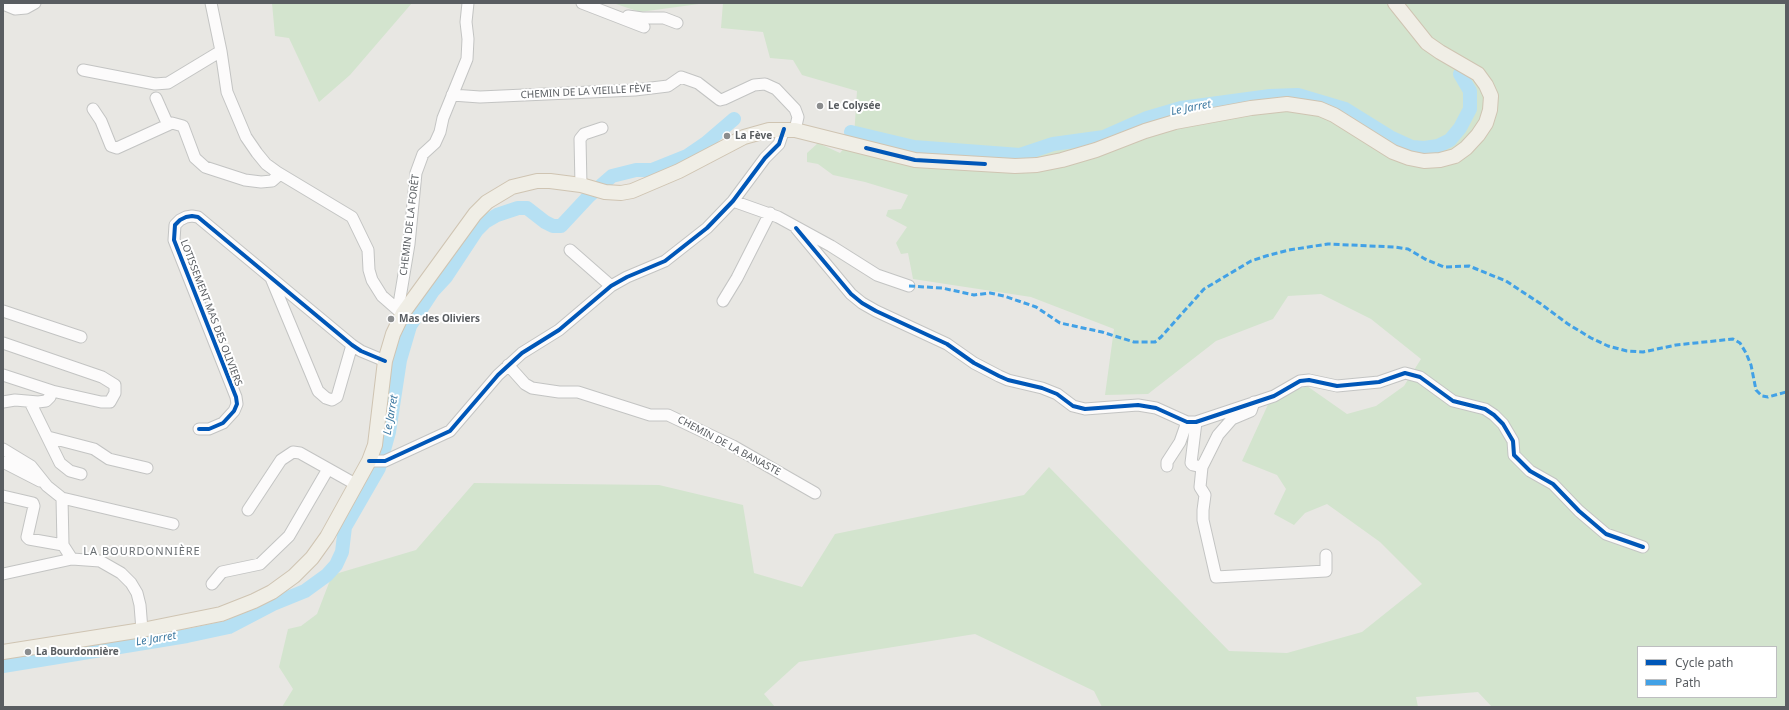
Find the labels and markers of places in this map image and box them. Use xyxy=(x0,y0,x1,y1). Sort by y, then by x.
place label: Le Colysée xyxy=(828,100,880,112)
marker: Le Colysée xyxy=(815,101,825,111)
place label: La Fève xyxy=(735,130,772,142)
marker: La Fève xyxy=(722,131,732,141)
place label: Mas des Oliviers xyxy=(399,313,480,325)
marker: Mas des Oliviers xyxy=(386,314,396,324)
place label: La Bourdonnière xyxy=(36,646,119,658)
marker: La Bourdonnière xyxy=(23,647,33,657)

